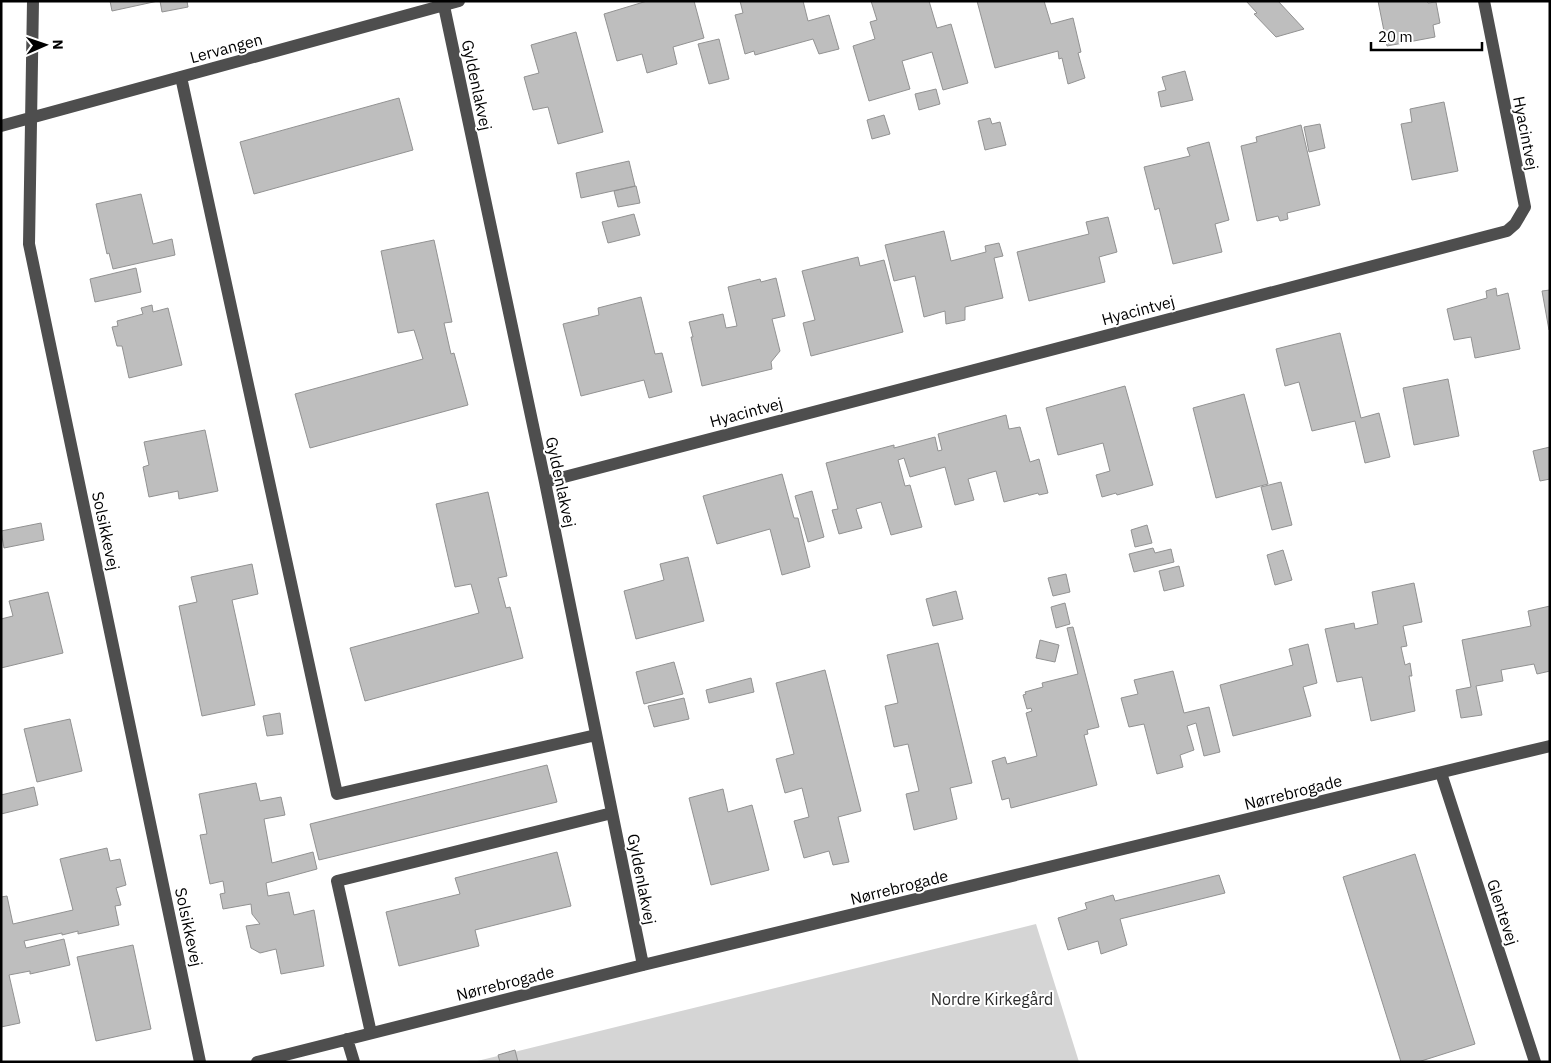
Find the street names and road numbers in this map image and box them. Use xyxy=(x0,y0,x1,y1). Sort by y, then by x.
street label: Lervangen xyxy=(188,29,264,67)
street label: Gyldenlakvej xyxy=(458,38,496,132)
street label: Hyacintvej xyxy=(1509,94,1543,172)
street label: Hyacintvej xyxy=(1099,291,1177,329)
street label: Hyacintvej xyxy=(707,393,785,431)
street label: Gyldenlakvej xyxy=(542,435,580,529)
street label: Solsikkevej xyxy=(88,490,124,572)
street label: Nørrebrogade xyxy=(1242,770,1344,814)
street label: Gyldenlakvej xyxy=(623,832,661,926)
street label: Nørrebrogade xyxy=(848,865,950,909)
street label: Glentevej xyxy=(1483,877,1523,947)
street label: Solsikkevej xyxy=(171,886,207,968)
street label: Nørrebrogade xyxy=(454,961,556,1005)

